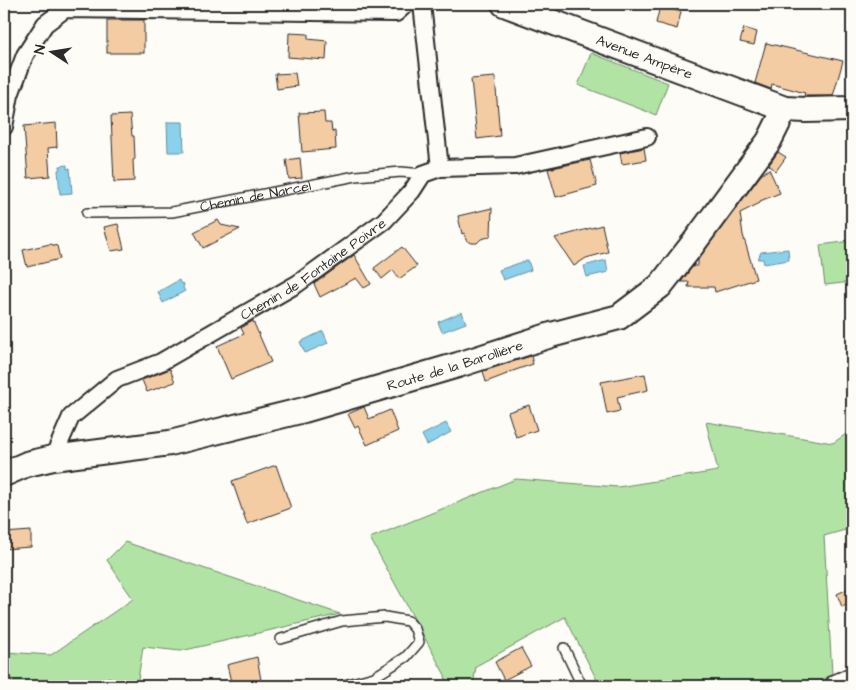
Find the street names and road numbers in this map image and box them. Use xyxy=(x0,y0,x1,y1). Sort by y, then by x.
street label: Avenue Ampère xyxy=(593,30,696,85)
street label: Chemin de Narcel xyxy=(198,176,313,217)
street label: Chemin de Fontaine Poivre xyxy=(237,213,391,325)
street label: Route de la Barollière xyxy=(385,336,526,396)

